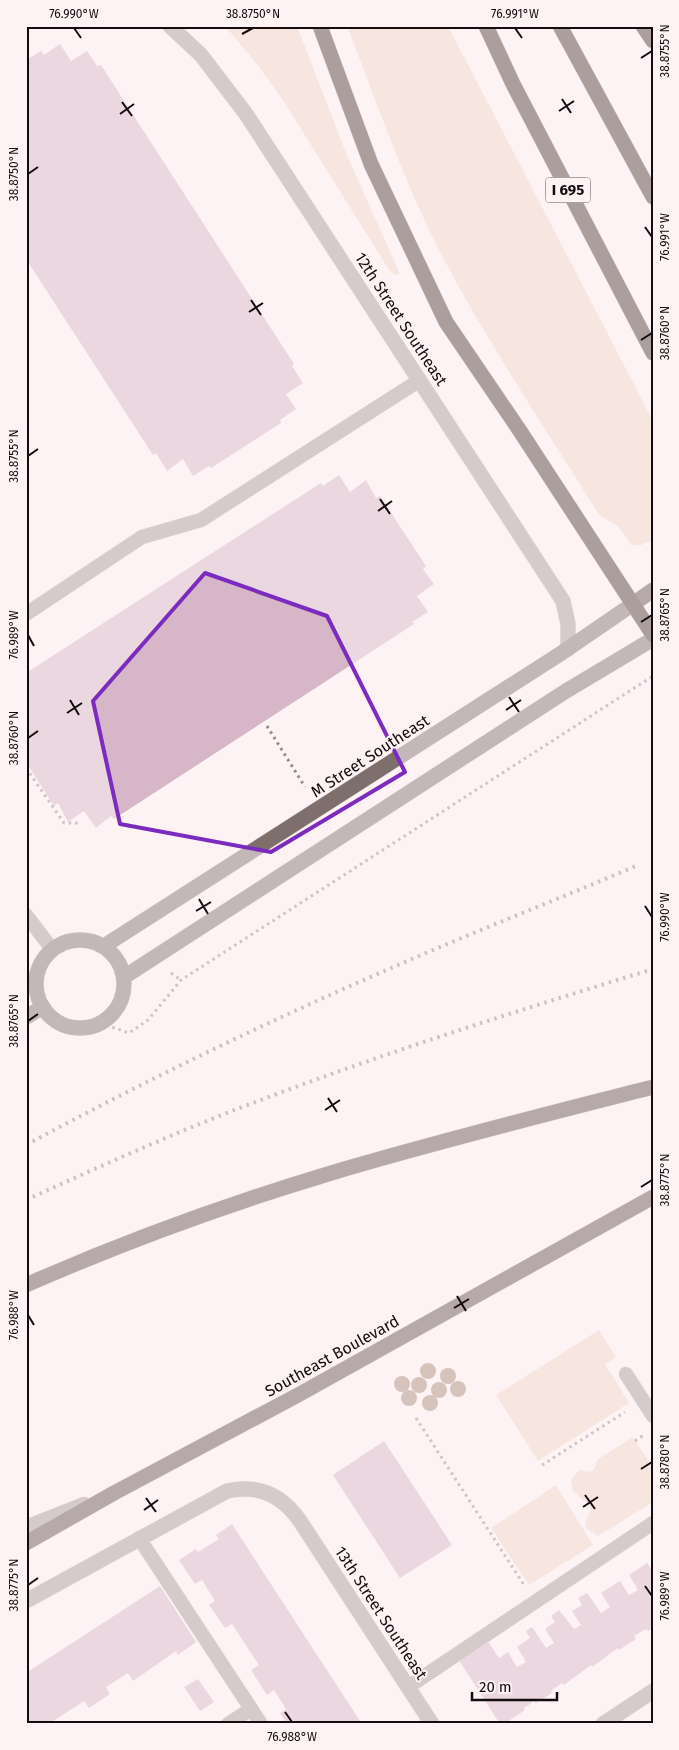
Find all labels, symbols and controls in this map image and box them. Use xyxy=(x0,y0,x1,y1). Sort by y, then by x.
text: 76.990°W xyxy=(49,7,99,21)
text: 38.8750°N xyxy=(226,7,280,21)
text: 76.991°W xyxy=(491,7,539,21)
text: 38.8755°N xyxy=(658,24,672,78)
text: 38.8750°N xyxy=(7,147,21,201)
road number: I 695 xyxy=(546,178,590,202)
text: 76.991°W xyxy=(658,213,672,261)
street label: 12th Street Southeast xyxy=(351,249,451,389)
text: 38.8760°N xyxy=(658,306,672,360)
text: 38.8755°N xyxy=(7,429,21,483)
text: 38.8765°N xyxy=(658,588,672,642)
text: 76.989°W xyxy=(7,610,21,660)
text: 38.8760°N xyxy=(7,711,21,765)
street label: M Street Southeast xyxy=(307,711,433,801)
text: 76.990°W xyxy=(658,892,672,942)
text: 38.8765°N xyxy=(7,994,21,1048)
text: 38.8775°N xyxy=(658,1154,672,1206)
text: 76.988°W xyxy=(7,1290,21,1340)
street label: Southeast Boulevard xyxy=(262,1311,402,1401)
text: 38.8780°N xyxy=(658,1435,672,1489)
street label: 13th Street Southeast xyxy=(331,1543,431,1683)
text: 38.8775°N xyxy=(7,1559,21,1611)
text: 76.989°W xyxy=(658,1571,672,1621)
scale bar xyxy=(472,1670,556,1702)
text: 20 m xyxy=(479,1678,512,1696)
text: 76.988°W xyxy=(267,1730,317,1744)

